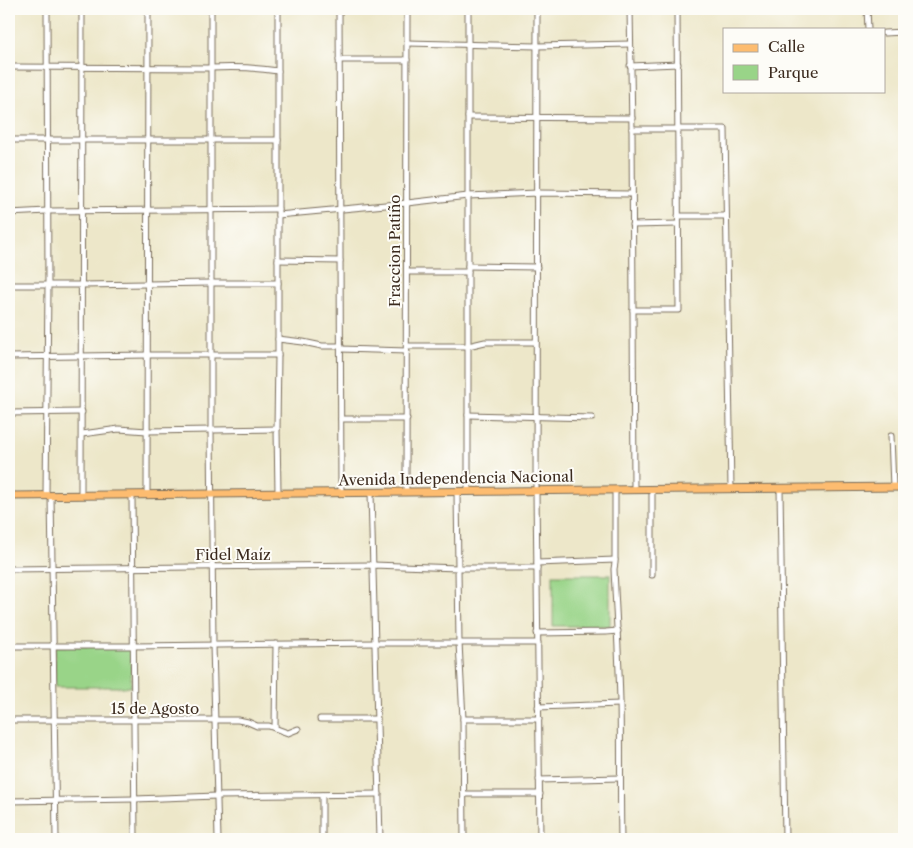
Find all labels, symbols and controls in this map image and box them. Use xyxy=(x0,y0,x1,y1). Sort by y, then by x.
legend xyxy=(723,28,886,92)
text: Calle xyxy=(768,37,805,56)
text: Parque xyxy=(768,63,818,82)
street label: Fraccion Patiño xyxy=(385,195,404,307)
street label: Avenida Independencia Nacional xyxy=(337,466,574,490)
street label: Fidel Maíz xyxy=(195,545,271,564)
street label: 15 de Agosto xyxy=(111,699,199,718)

